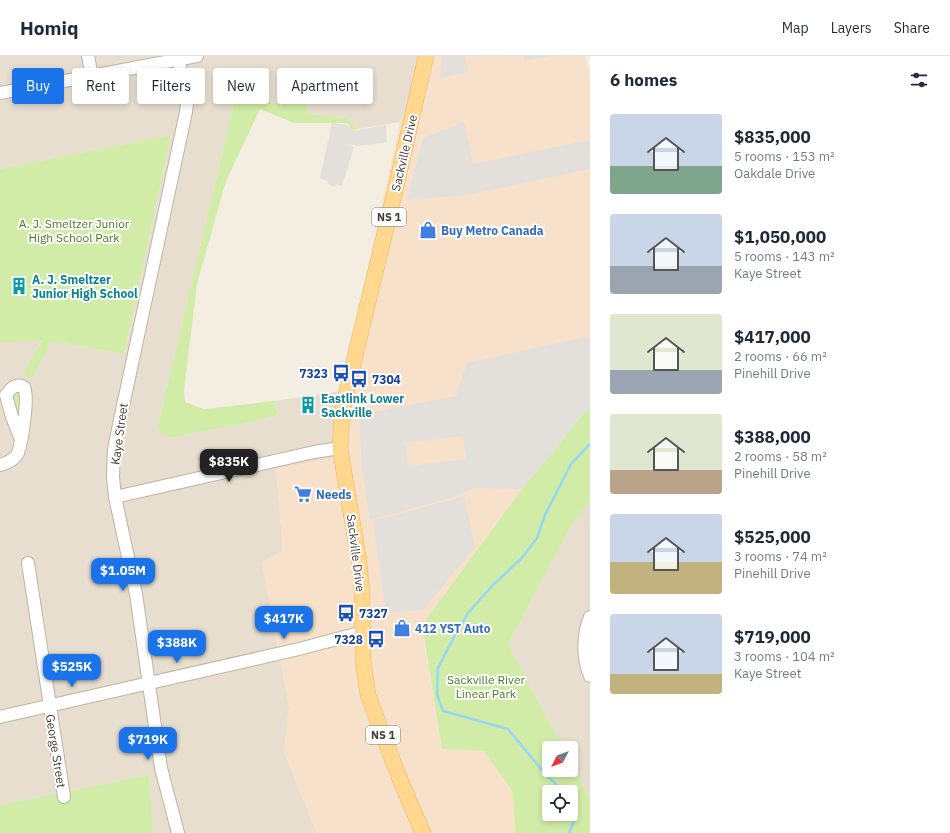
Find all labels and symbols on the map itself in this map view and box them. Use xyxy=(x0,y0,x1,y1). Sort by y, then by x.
street label: Sackville Drive xyxy=(388,113,420,193)
road number: NS 1 xyxy=(372,208,406,226)
park label: A. J. Smeltzer Junior High School Park xyxy=(19,216,130,245)
shop icon: Buy Metro Canada xyxy=(418,220,438,240)
place label: Buy Metro Canada xyxy=(441,223,544,238)
place label: A. J. Smeltzer Junior High School xyxy=(32,272,138,301)
building icon: A. J. Smeltzer Junior High School xyxy=(9,276,29,296)
bus stop icon: 7323 xyxy=(331,363,351,383)
place label: 7323 xyxy=(299,366,328,381)
bus stop icon: 7304 xyxy=(349,369,369,389)
place label: 7304 xyxy=(372,372,401,387)
place label: Eastlink Lower Sackville xyxy=(321,391,404,420)
building icon: Eastlink Lower Sackville xyxy=(298,395,318,415)
street label: Kaye Street xyxy=(107,402,131,466)
pin: $835K xyxy=(201,449,257,483)
supermarket icon: Needs xyxy=(293,484,313,504)
place label: Needs xyxy=(316,487,352,502)
street label: Sackville Drive xyxy=(344,513,368,593)
pin: $1.05M xyxy=(90,558,156,592)
bus stop icon: 7327 xyxy=(336,603,356,623)
pin: $417K xyxy=(256,606,312,640)
place label: 7327 xyxy=(359,606,388,621)
shop icon: 412 YST Auto xyxy=(392,618,412,638)
place label: 412 YST Auto xyxy=(415,621,491,636)
bus stop icon: 7328 xyxy=(366,629,386,649)
pin: $388K xyxy=(149,630,205,664)
place label: 7328 xyxy=(334,632,363,647)
pin: $525K xyxy=(44,654,100,688)
park label: Sackville River Linear Park xyxy=(447,672,526,701)
street label: George Street xyxy=(43,713,69,789)
road number: NS 1 xyxy=(366,726,400,744)
pin: $719K xyxy=(120,727,176,761)
north arrow xyxy=(542,741,578,777)

